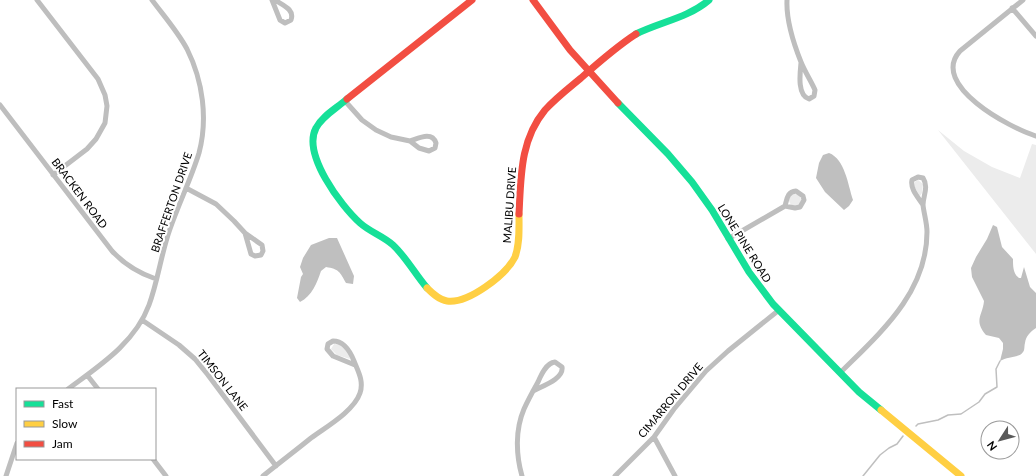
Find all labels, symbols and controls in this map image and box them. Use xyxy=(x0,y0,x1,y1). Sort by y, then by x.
street label: BRAFFERTON DRIVE xyxy=(148,150,194,254)
street label: BRACKEN ROAD xyxy=(49,155,111,231)
street label: MALIBU DRIVE xyxy=(500,166,518,244)
street label: LONE PINE ROAD xyxy=(716,201,774,285)
street label: TIMSON LANE xyxy=(195,347,251,413)
street label: CIMARRON DRIVE xyxy=(635,360,705,440)
legend xyxy=(16,388,156,460)
text: Fast xyxy=(52,396,74,411)
text: Slow xyxy=(52,416,78,431)
north arrow xyxy=(980,420,1020,460)
text: Jam xyxy=(52,436,73,451)
text: N xyxy=(984,439,999,453)

